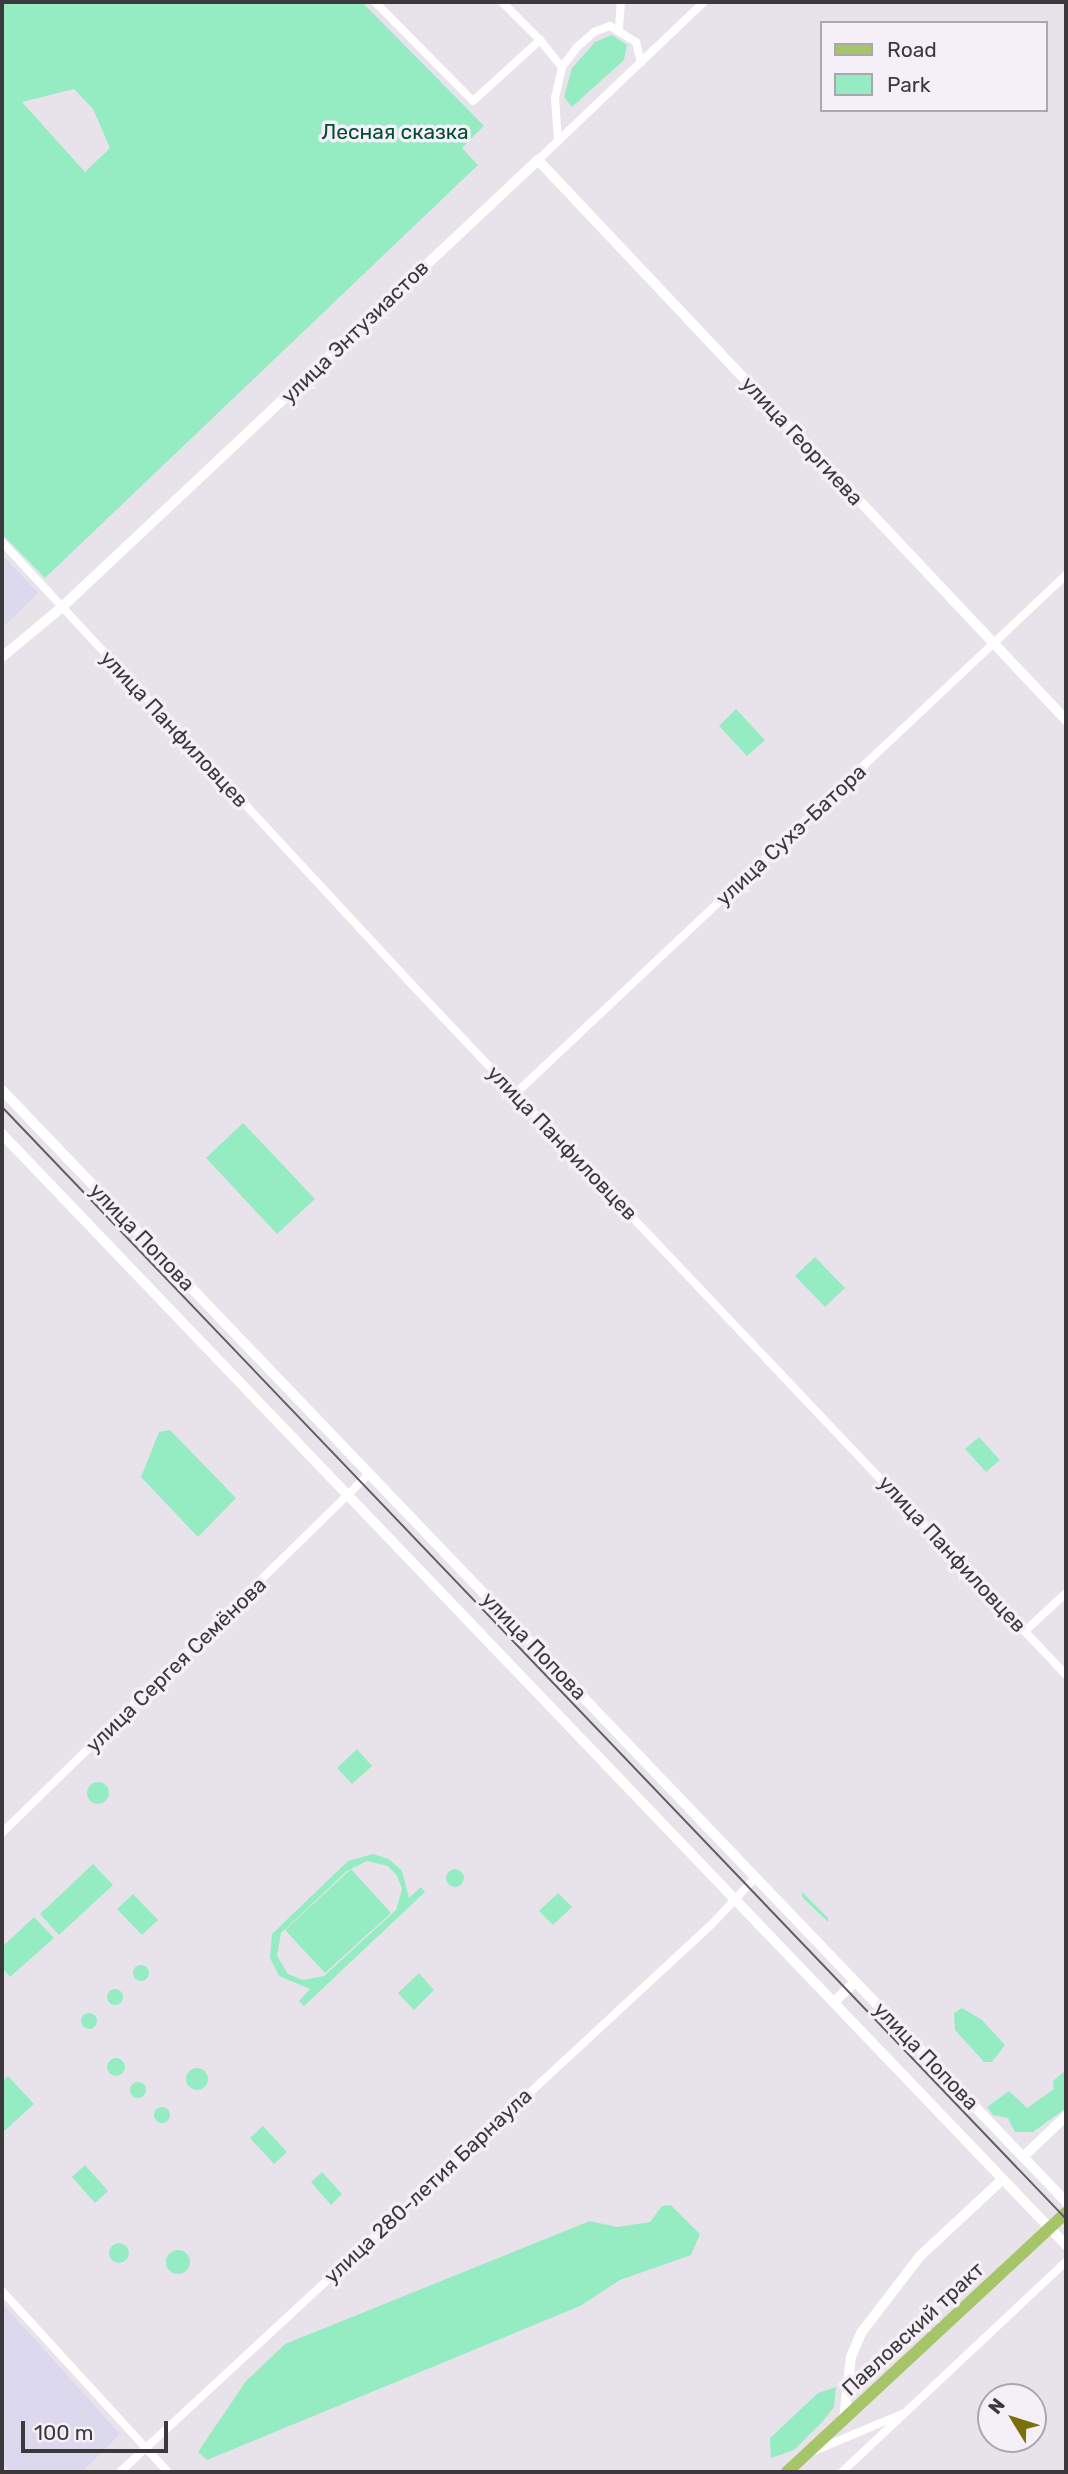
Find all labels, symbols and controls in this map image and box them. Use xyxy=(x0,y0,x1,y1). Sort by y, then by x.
legend xyxy=(820,21,1047,112)
text: Road xyxy=(887,37,937,62)
text: Park xyxy=(887,72,931,97)
park label: Лесная сказка xyxy=(321,119,469,145)
street label: улица Энтузиастов xyxy=(276,255,434,409)
street label: улица Георгиева xyxy=(736,371,868,511)
street label: улица Панфиловцев xyxy=(95,645,253,813)
street label: улица Сухэ-Батора xyxy=(711,759,871,911)
street label: улица Панфиловцев xyxy=(482,1060,642,1226)
street label: улица Попова xyxy=(84,1178,200,1296)
street label: улица Панфиловцев xyxy=(873,1470,1031,1638)
street label: улица Сергея Семёнова xyxy=(81,1572,271,1758)
street label: улица Попова xyxy=(476,1587,592,1705)
street label: улица Попова xyxy=(868,1997,984,2115)
street label: улица 280-летия Барнаула xyxy=(319,2083,537,2289)
street label: Павловский тракт xyxy=(837,2257,989,2401)
north arrow xyxy=(977,2383,1047,2453)
text: N xyxy=(983,2394,1010,2418)
scale bar xyxy=(24,2408,172,2452)
text: 100 m xyxy=(34,2420,93,2445)

